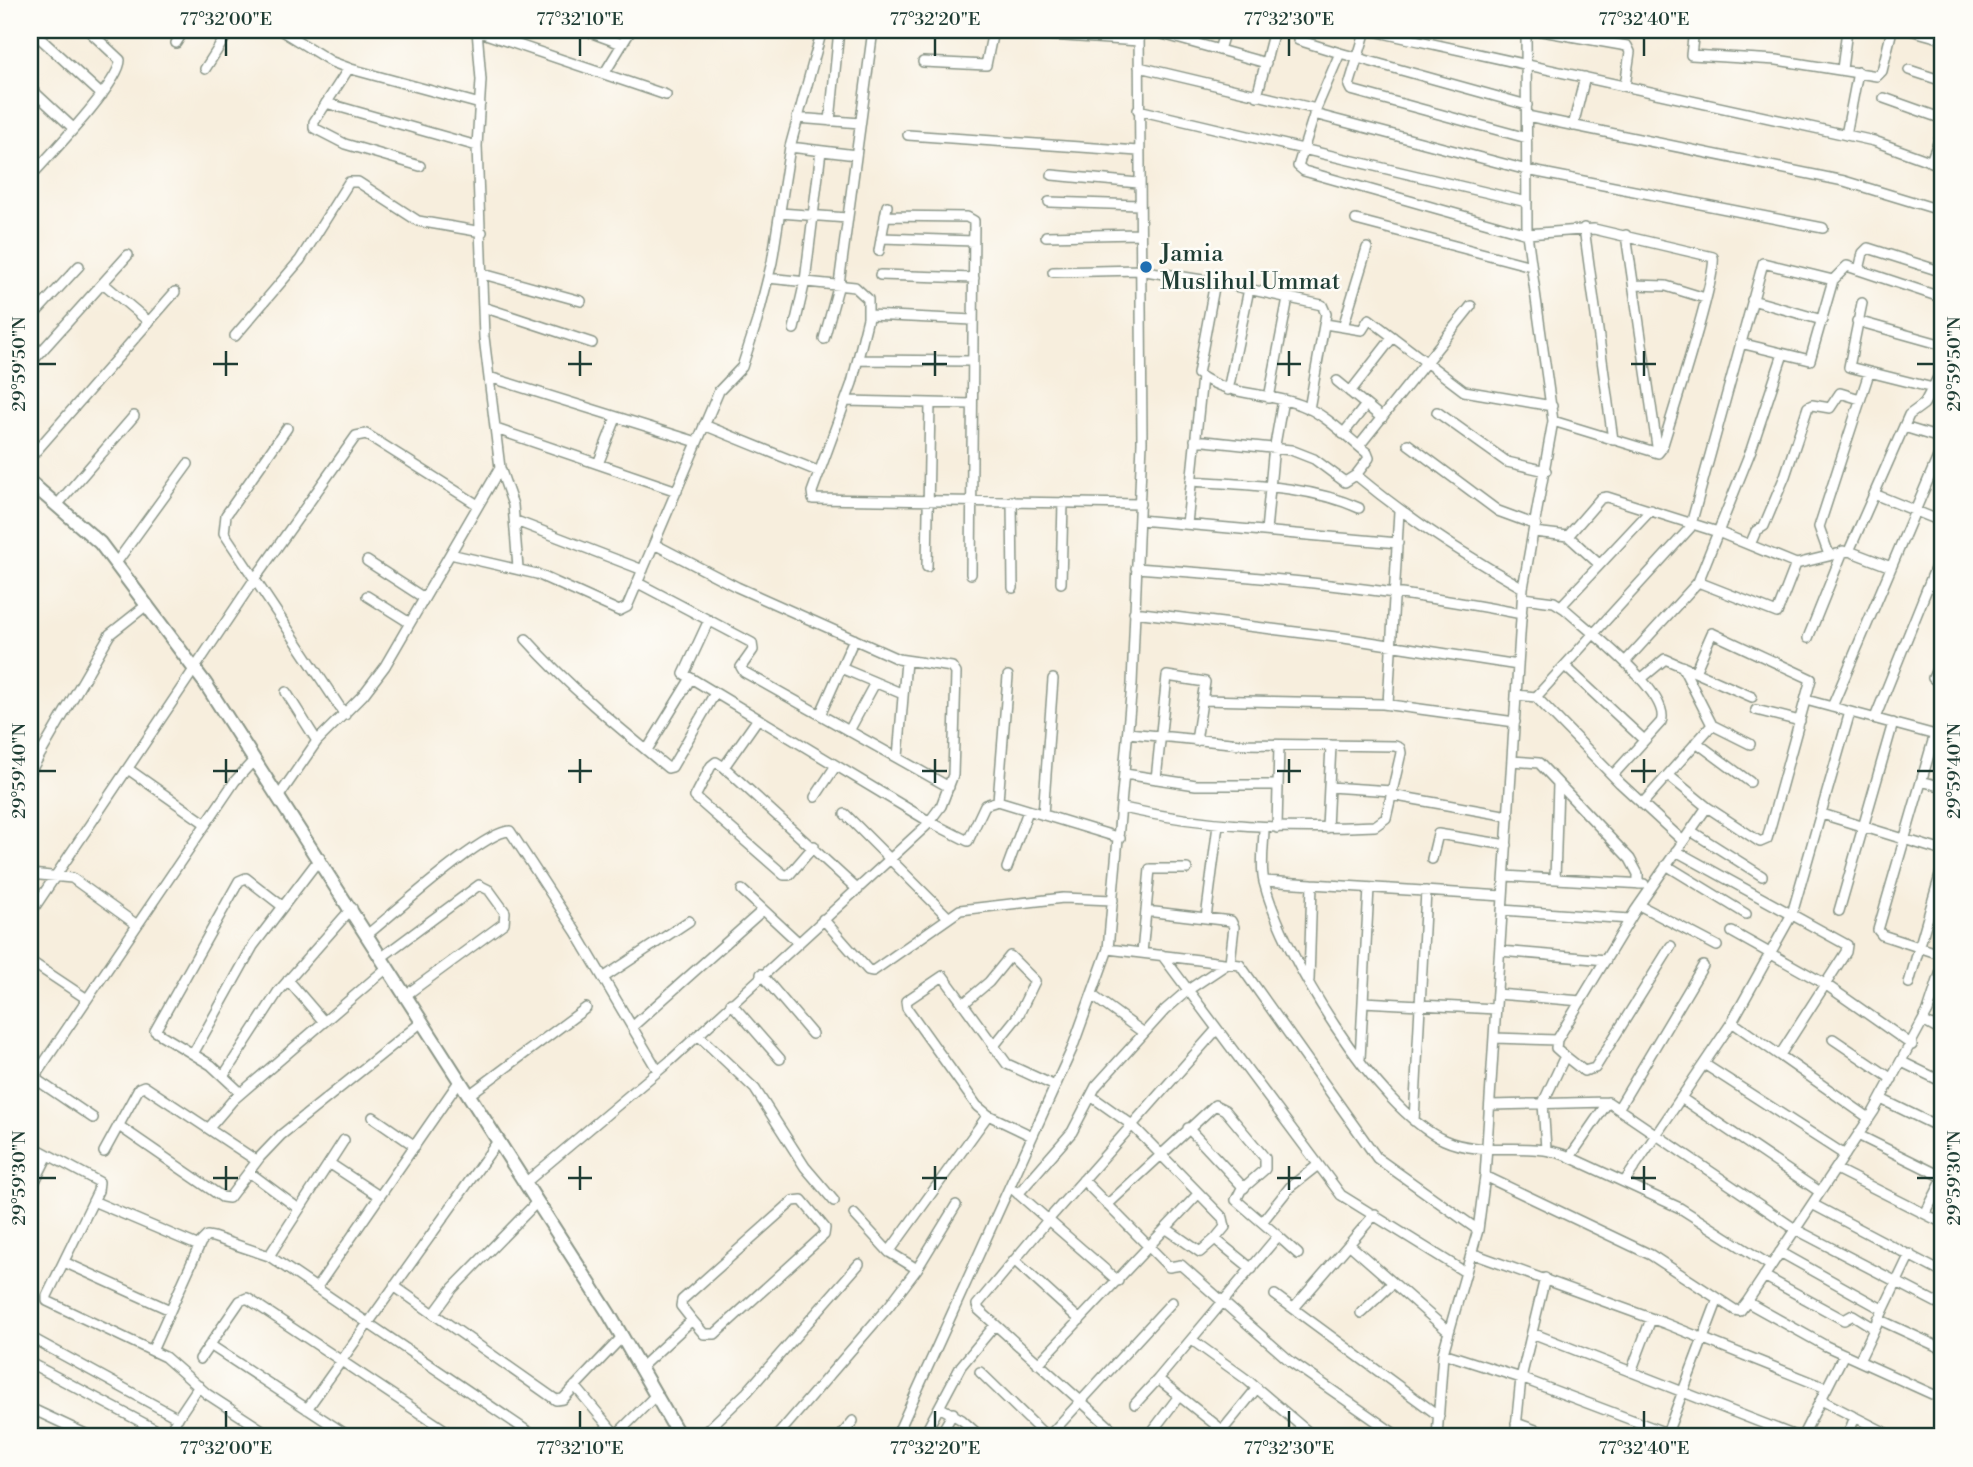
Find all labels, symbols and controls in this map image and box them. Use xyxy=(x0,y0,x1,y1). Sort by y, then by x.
text: 77°32'00"E xyxy=(180,8,272,31)
text: 77°32'10"E xyxy=(536,8,624,31)
text: 77°32'20"E xyxy=(890,8,980,31)
text: 77°32'30"E xyxy=(1244,8,1334,31)
text: 77°32'40"E xyxy=(1598,8,1690,31)
place label: Jamia Muslihul Ummat xyxy=(1159,239,1341,297)
marker: Jamia Muslihul Ummat xyxy=(1138,259,1154,275)
text: 29°59'50"N xyxy=(8,316,31,411)
text: 29°59'50"N xyxy=(1943,316,1966,411)
text: 29°59'40"N xyxy=(8,723,31,819)
text: 29°59'40"N xyxy=(1943,723,1966,819)
text: 29°59'30"N xyxy=(8,1130,31,1225)
text: 29°59'30"N xyxy=(1943,1130,1966,1225)
text: 77°32'00"E xyxy=(180,1437,272,1460)
text: 77°32'10"E xyxy=(536,1437,624,1460)
text: 77°32'20"E xyxy=(890,1437,980,1460)
text: 77°32'30"E xyxy=(1244,1437,1334,1460)
text: 77°32'40"E xyxy=(1598,1437,1690,1460)

